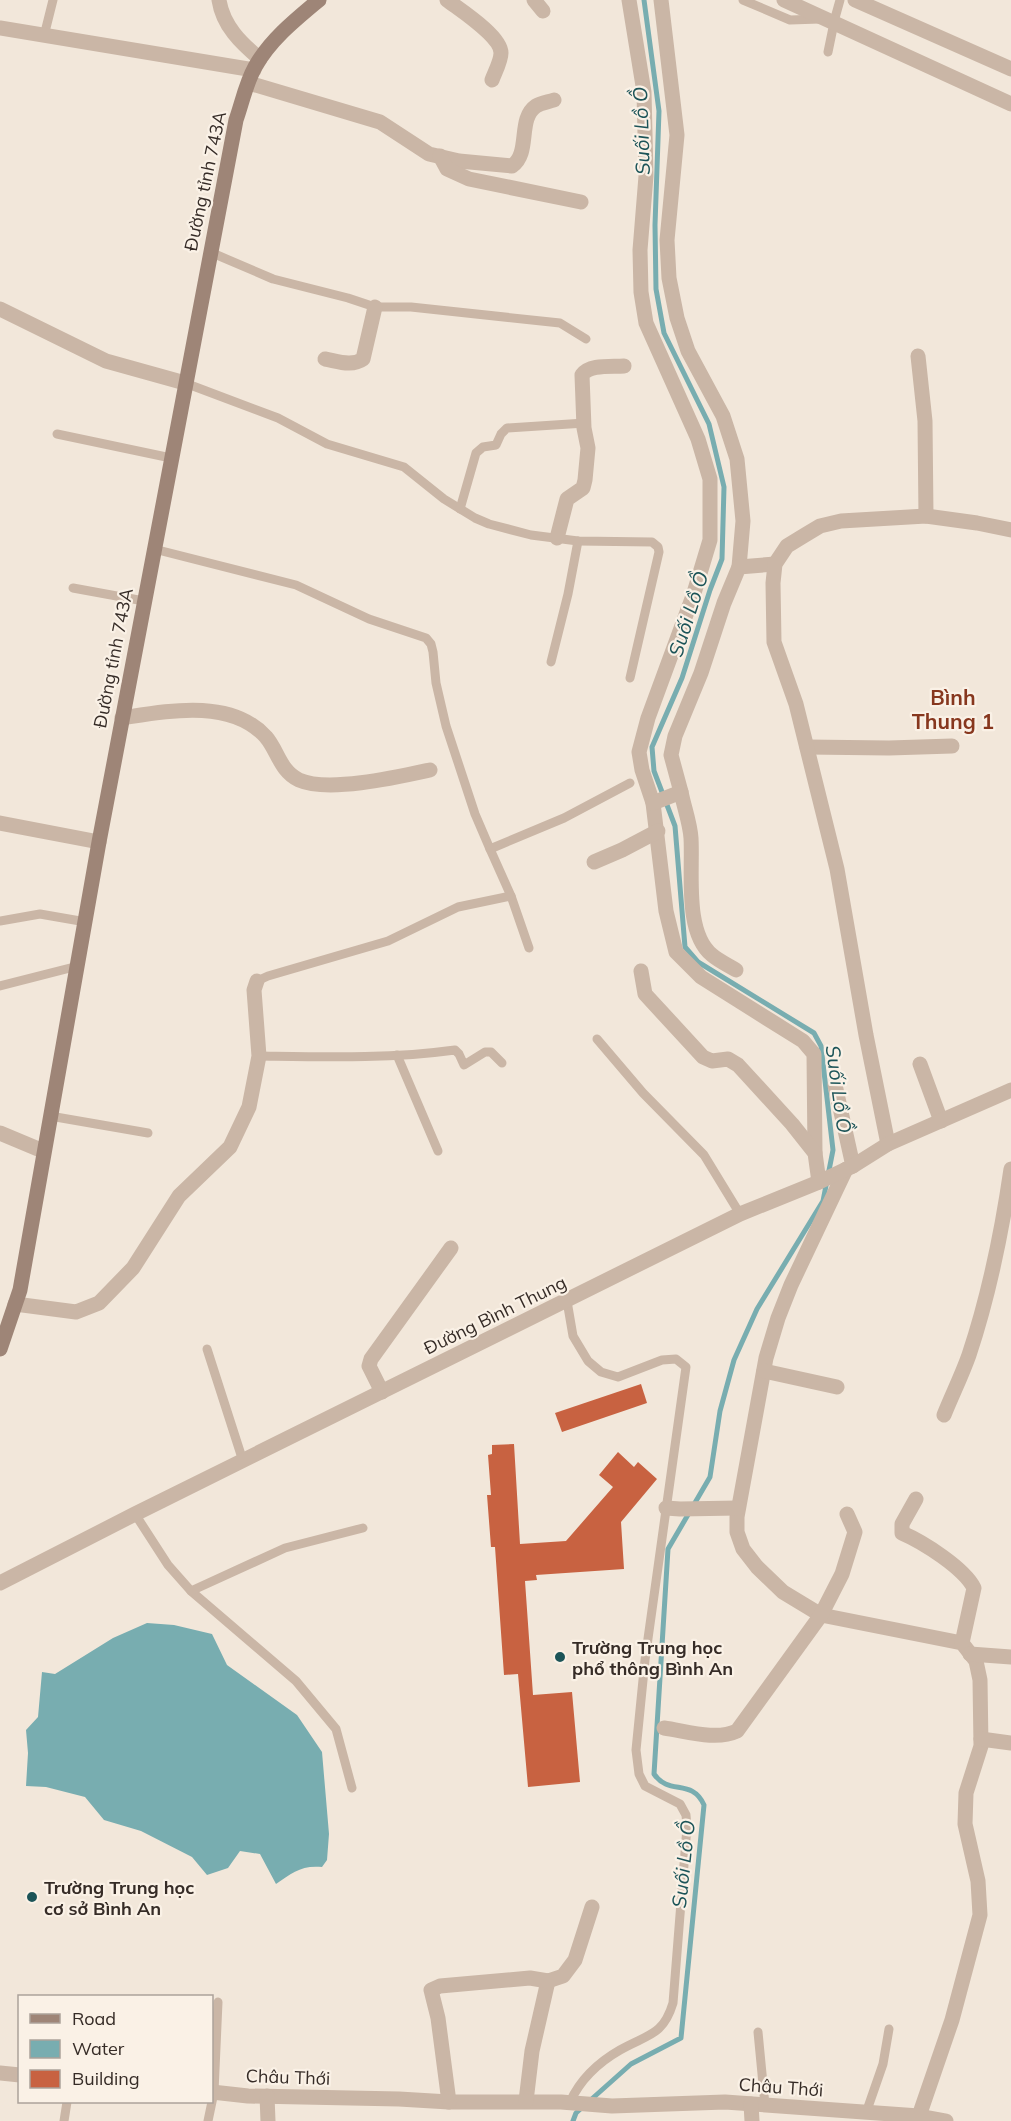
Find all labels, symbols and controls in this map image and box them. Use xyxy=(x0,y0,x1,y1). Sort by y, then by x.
water label: Suối Lồ Ồ xyxy=(627,86,655,176)
street label: Đường tỉnh 743A xyxy=(179,109,231,253)
water label: Suối Lồ Ồ xyxy=(662,568,714,660)
street label: Đường tỉnh 743A xyxy=(88,586,138,730)
district label: Bình Thung 1 xyxy=(912,684,994,734)
water label: Suối Lồ Ồ xyxy=(820,1044,858,1134)
street label: Đường Bình Thung xyxy=(420,1271,570,1359)
place label: Trường Trung học phổ thông Bình An xyxy=(572,1636,733,1680)
marker: Trường Trung học phổ thông Bình An xyxy=(553,1650,567,1664)
water label: Suối Lồ Ồ xyxy=(666,1819,700,1909)
place label: Trường Trung học cơ sở Bình An xyxy=(44,1876,194,1920)
marker: Trường Trung học cơ sở Bình An xyxy=(25,1890,39,1904)
legend xyxy=(18,1995,213,2103)
text: Road xyxy=(72,2007,116,2030)
text: Water xyxy=(72,2037,125,2060)
street label: Châu Thới xyxy=(245,2064,331,2090)
text: Building xyxy=(72,2067,140,2090)
street label: Châu Thới xyxy=(738,2073,824,2101)

